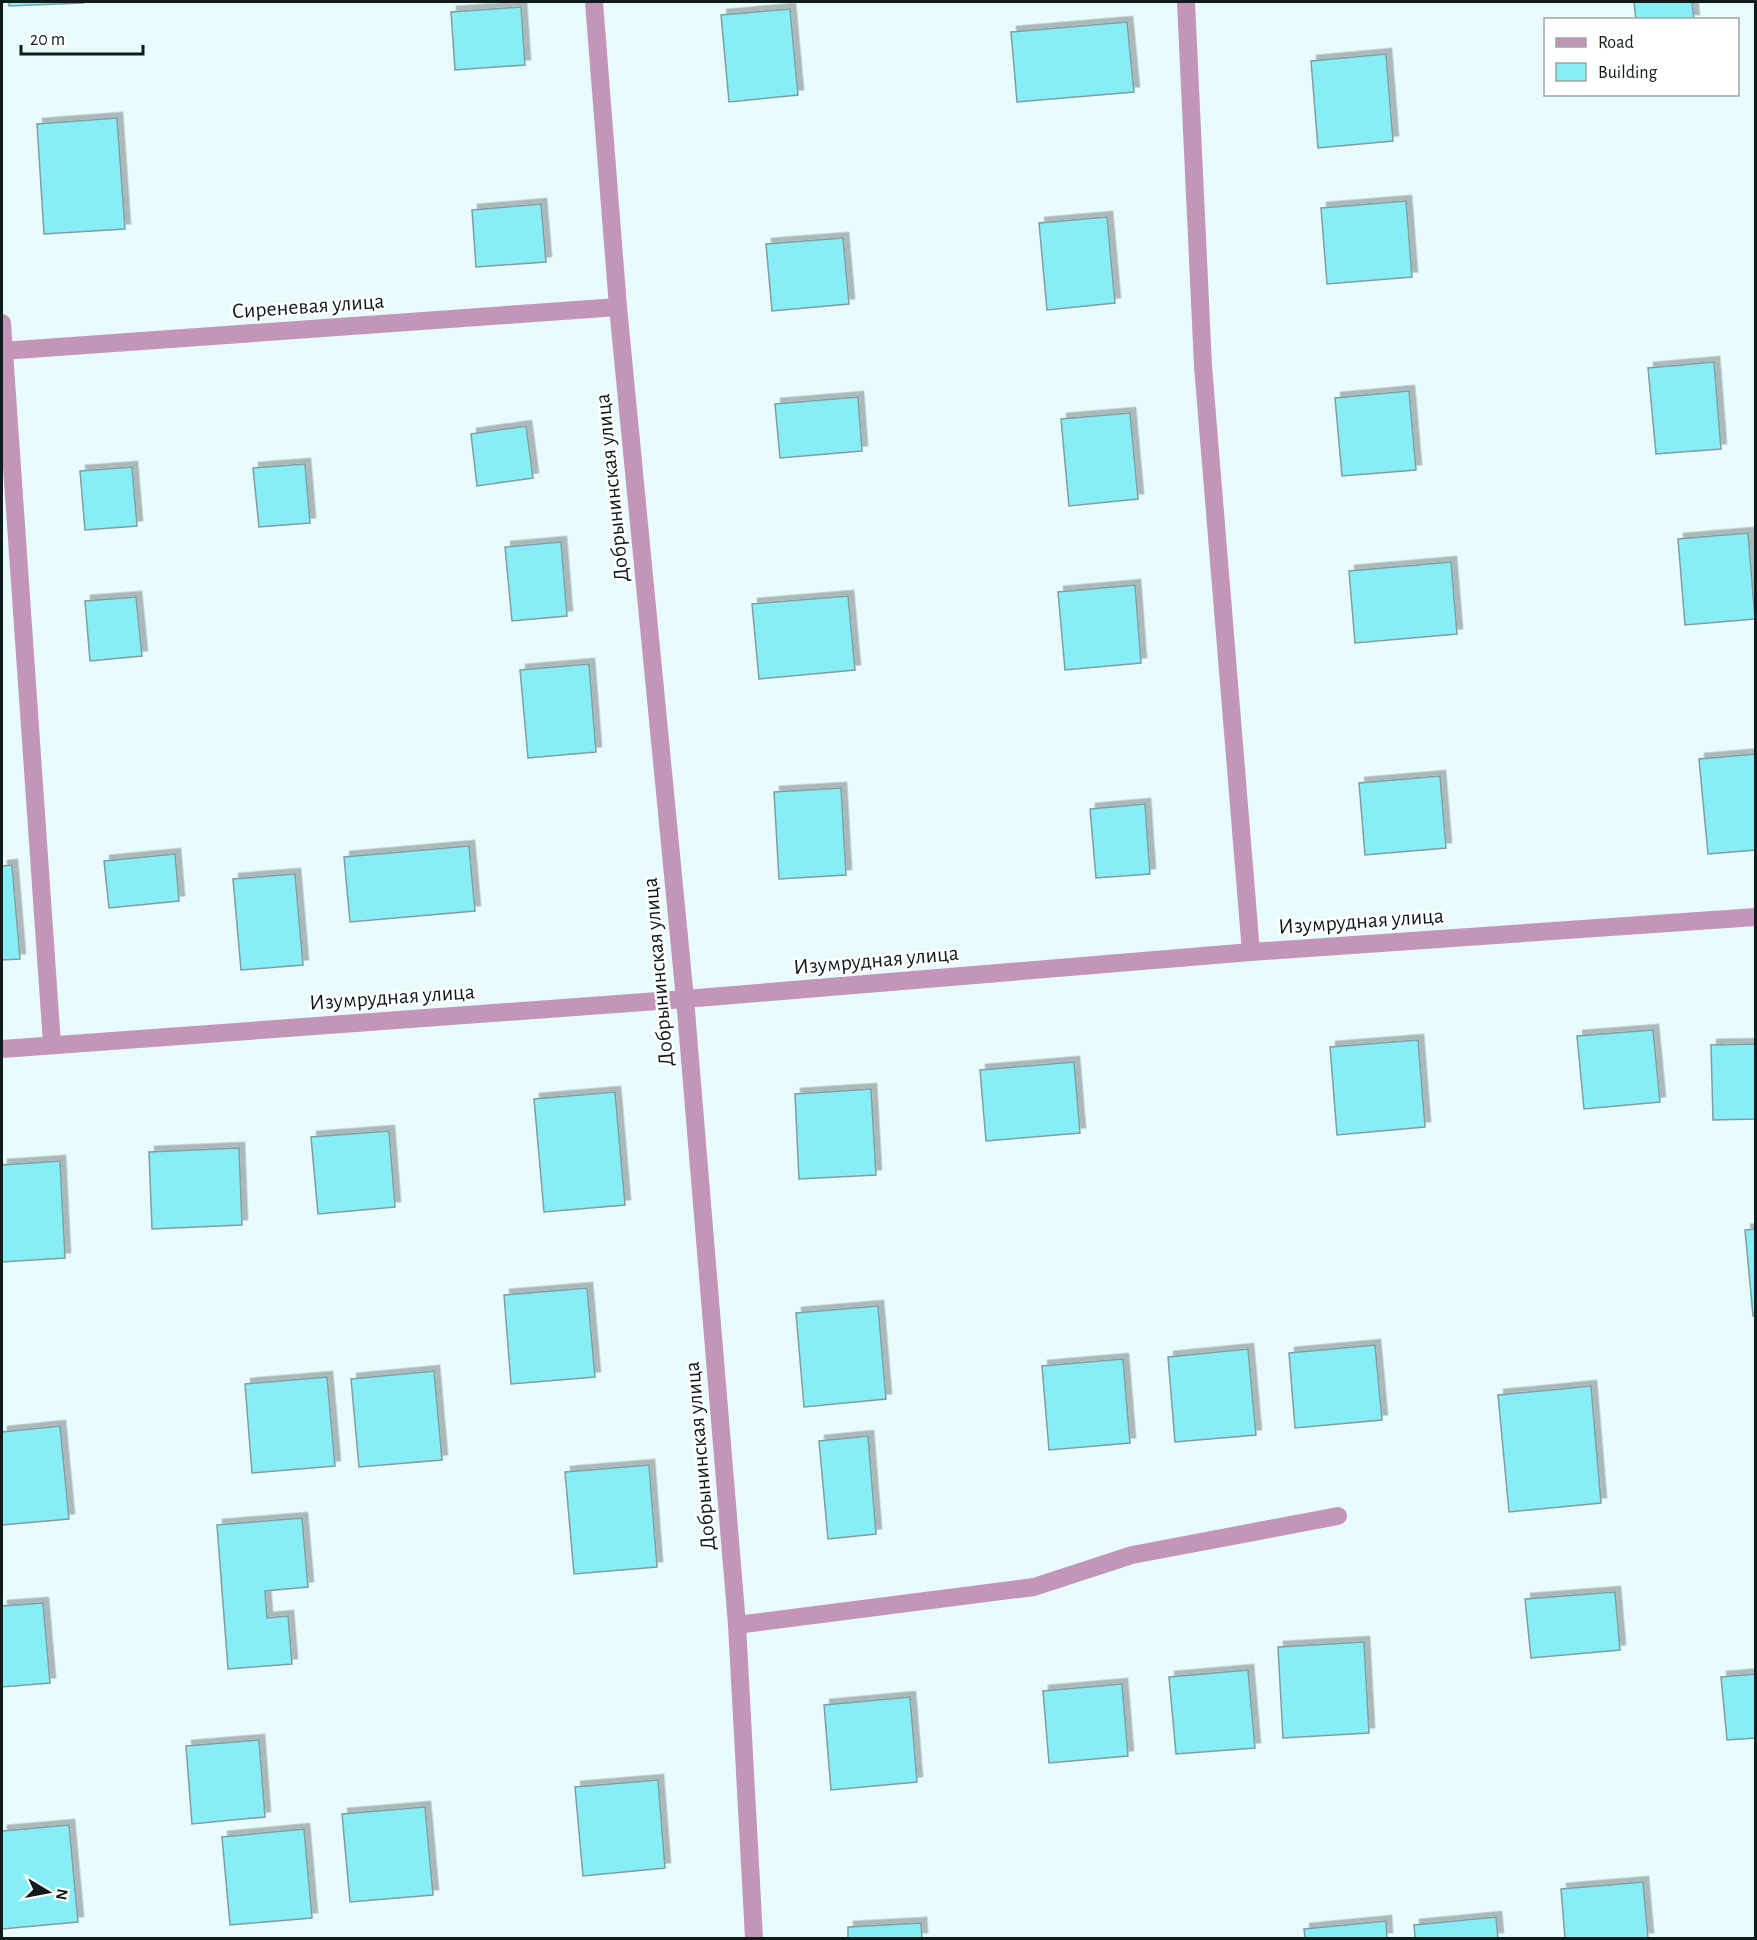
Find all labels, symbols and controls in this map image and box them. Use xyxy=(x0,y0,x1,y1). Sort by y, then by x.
scale bar xyxy=(21,18,142,56)
legend xyxy=(1544,18,1739,96)
text: 20 m xyxy=(30,31,65,49)
text: Road xyxy=(1598,34,1634,52)
text: Building xyxy=(1598,64,1658,82)
street label: Сиреневая улица xyxy=(231,290,385,322)
street label: Добрынинская улица xyxy=(591,393,633,583)
street label: Добрынинская улица xyxy=(639,877,677,1067)
street label: Изумрудная улица xyxy=(1278,904,1445,938)
street label: Изумрудная улица xyxy=(793,942,960,978)
street label: Изумрудная улица xyxy=(309,980,476,1014)
street label: Добрынинская улица xyxy=(681,1361,719,1551)
north arrow xyxy=(18,1862,78,1922)
text: N xyxy=(53,1888,71,1901)

